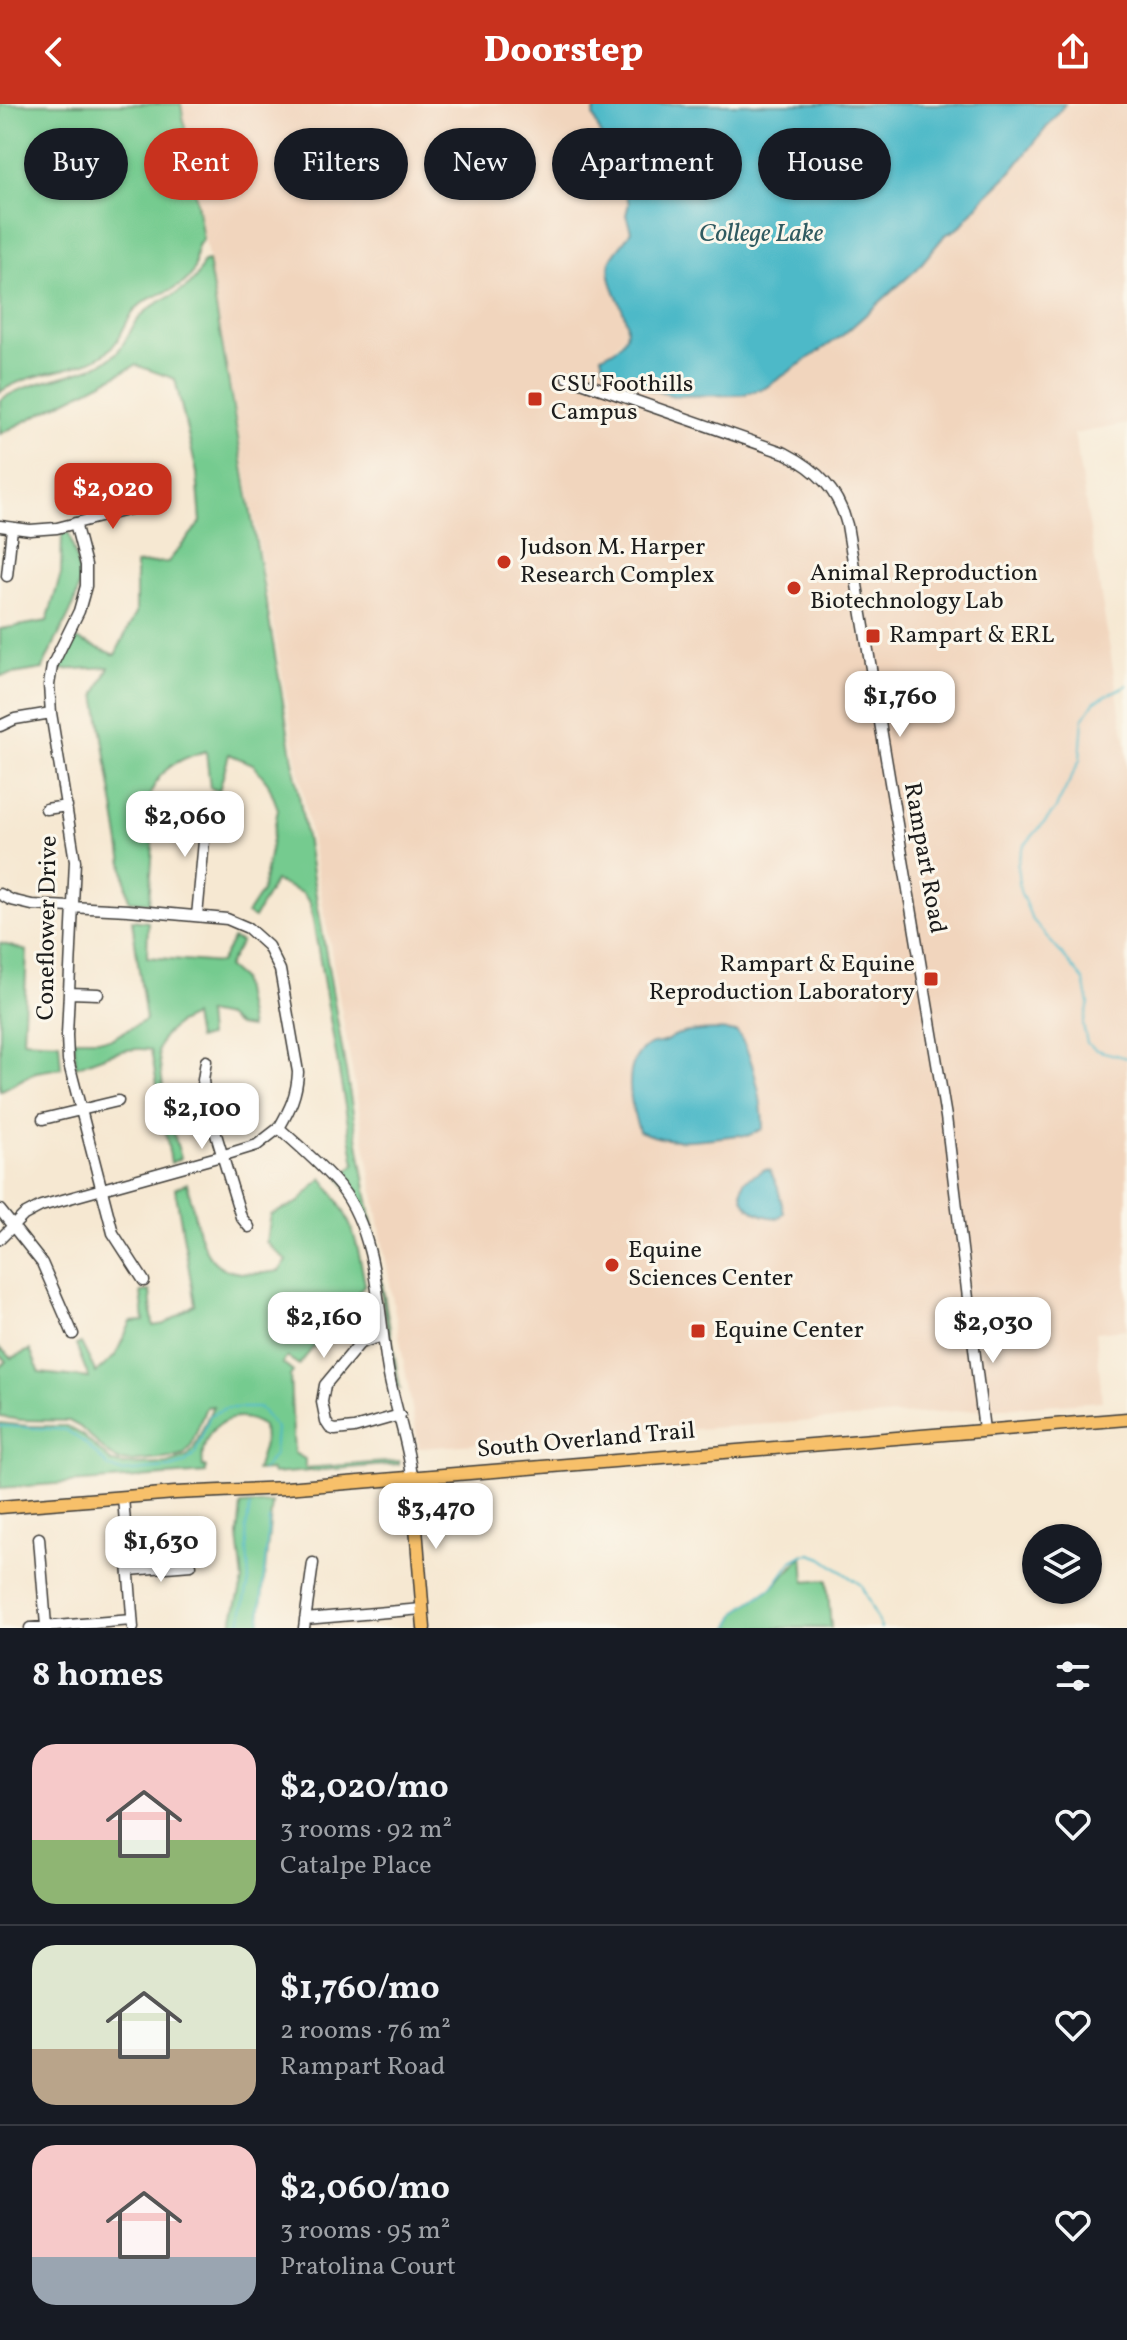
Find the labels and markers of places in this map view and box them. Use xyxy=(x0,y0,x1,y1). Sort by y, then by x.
place label: CSU Foothills Campus xyxy=(551,368,693,430)
marker: CSU Foothills Campus xyxy=(526,390,544,408)
pin: $2,020 xyxy=(48,463,178,531)
place label: Judson M. Harper Research Complex xyxy=(520,531,714,593)
marker: Judson M. Harper Research Complex xyxy=(495,553,513,571)
place label: Animal Reproduction Biotechnology Lab xyxy=(810,557,1038,619)
marker: Animal Reproduction Biotechnology Lab xyxy=(785,579,803,597)
place label: Rampart & ERL xyxy=(889,619,1054,653)
marker: Rampart & ERL xyxy=(864,627,882,645)
pin: $1,760 xyxy=(835,671,965,739)
pin: $2,060 xyxy=(120,791,250,859)
place label: Rampart & Equine Reproduction Laboratory xyxy=(649,948,915,1010)
marker: Rampart & Equine Reproduction Laboratory xyxy=(922,970,940,988)
pin: $2,100 xyxy=(137,1083,267,1151)
place label: Equine Sciences Center xyxy=(628,1234,793,1296)
marker: Equine Sciences Center xyxy=(603,1256,621,1274)
pin: $2,160 xyxy=(259,1292,389,1360)
pin: $2,030 xyxy=(928,1297,1058,1365)
place label: Equine Center xyxy=(714,1314,864,1348)
marker: Equine Center xyxy=(689,1322,707,1340)
pin: $3,470 xyxy=(371,1483,501,1551)
pin: $1,630 xyxy=(96,1516,226,1584)

